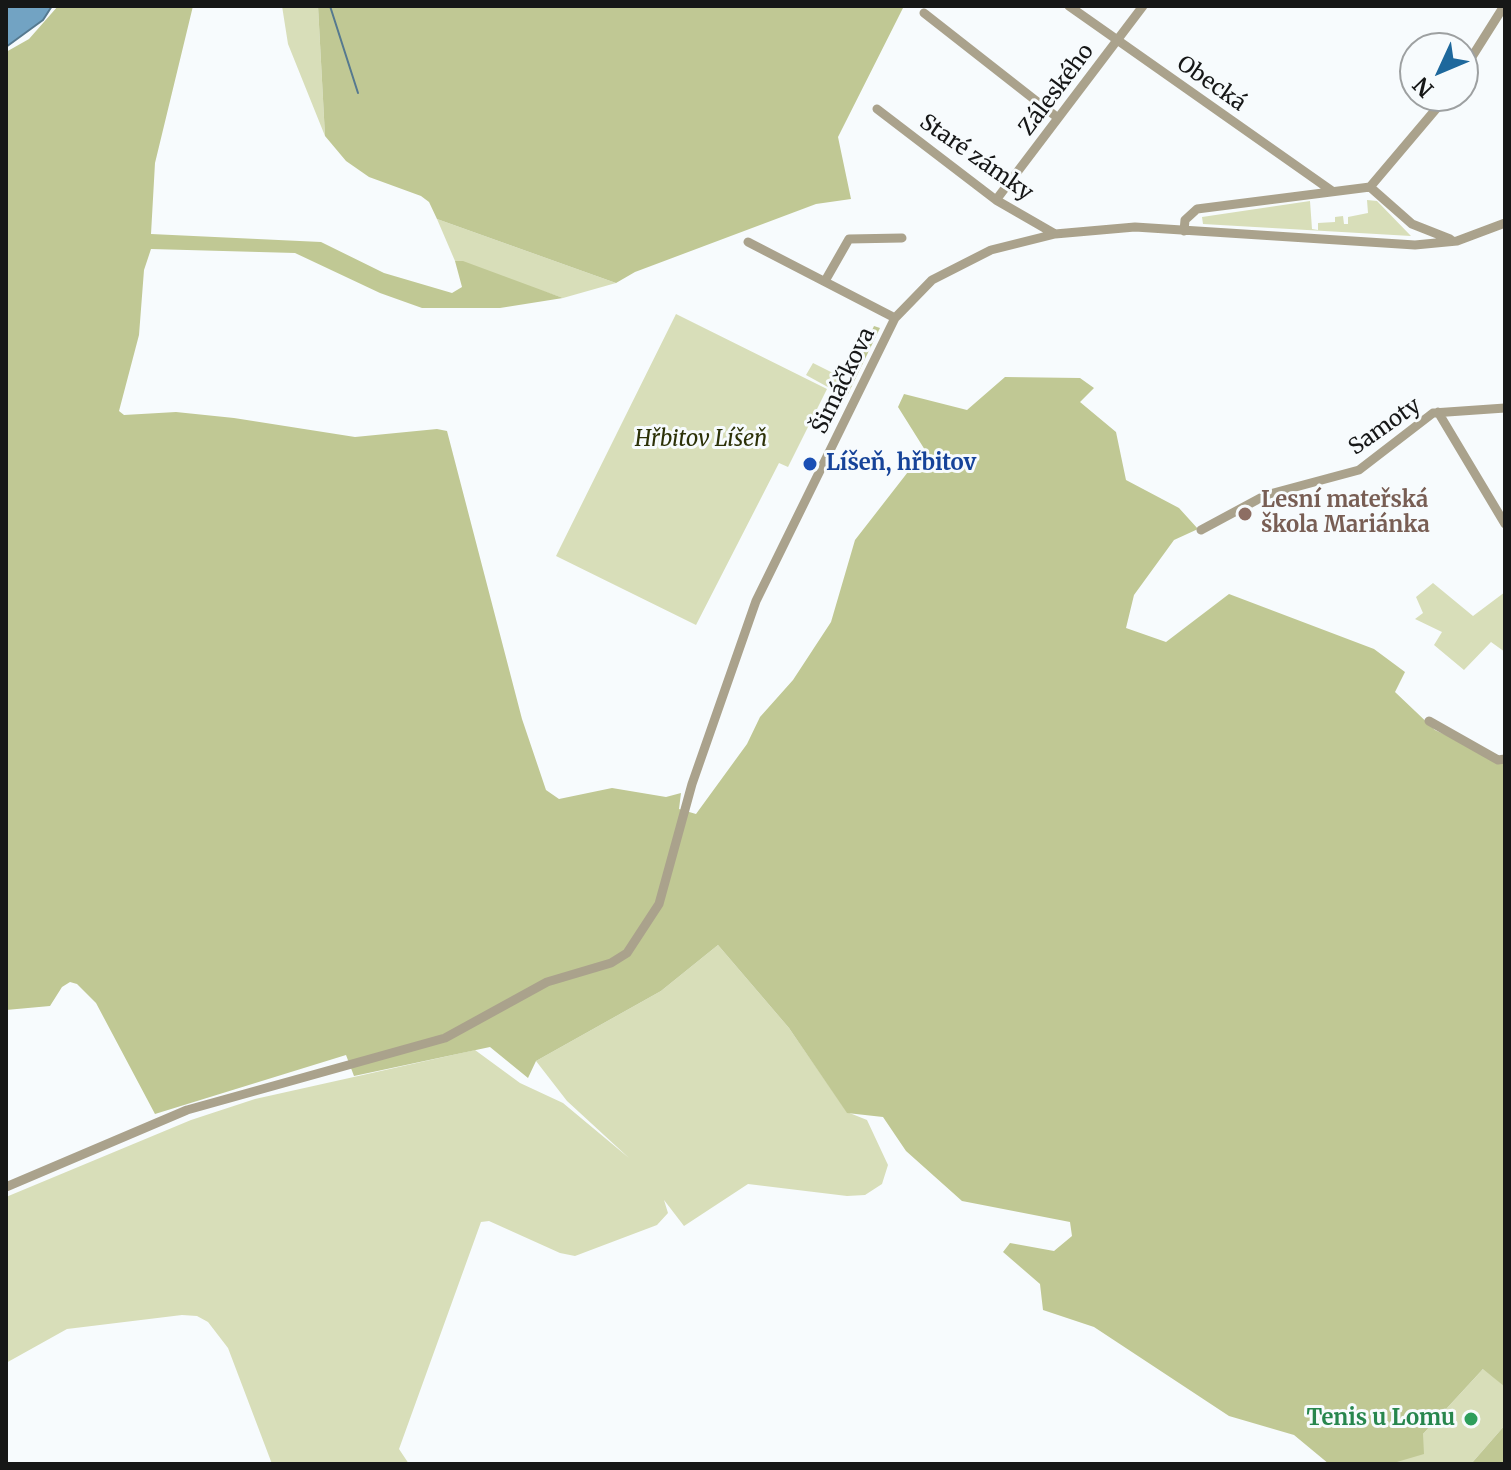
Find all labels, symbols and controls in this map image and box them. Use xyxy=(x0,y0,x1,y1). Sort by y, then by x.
north arrow xyxy=(1399,32,1479,112)
street label: Záleského xyxy=(1014,39,1100,141)
street label: Obecká xyxy=(1171,51,1251,117)
text: N xyxy=(1407,71,1439,103)
street label: Staré zámky xyxy=(914,109,1038,207)
street label: Šimáčkova xyxy=(807,324,881,438)
street label: Samoty xyxy=(1344,393,1426,461)
park label: Hřbitov Líšeň xyxy=(635,427,767,453)
place label: Líšeň, hřbitov xyxy=(826,451,976,477)
marker: Líšeň, hřbitov xyxy=(801,455,819,473)
place label: Lesní mateřská škola Mariánka xyxy=(1261,488,1430,540)
marker: Lesní mateřská škola Mariánka xyxy=(1236,505,1254,523)
place label: Tenis u Lomu xyxy=(1306,1406,1455,1432)
marker: Tenis u Lomu xyxy=(1462,1410,1480,1428)

